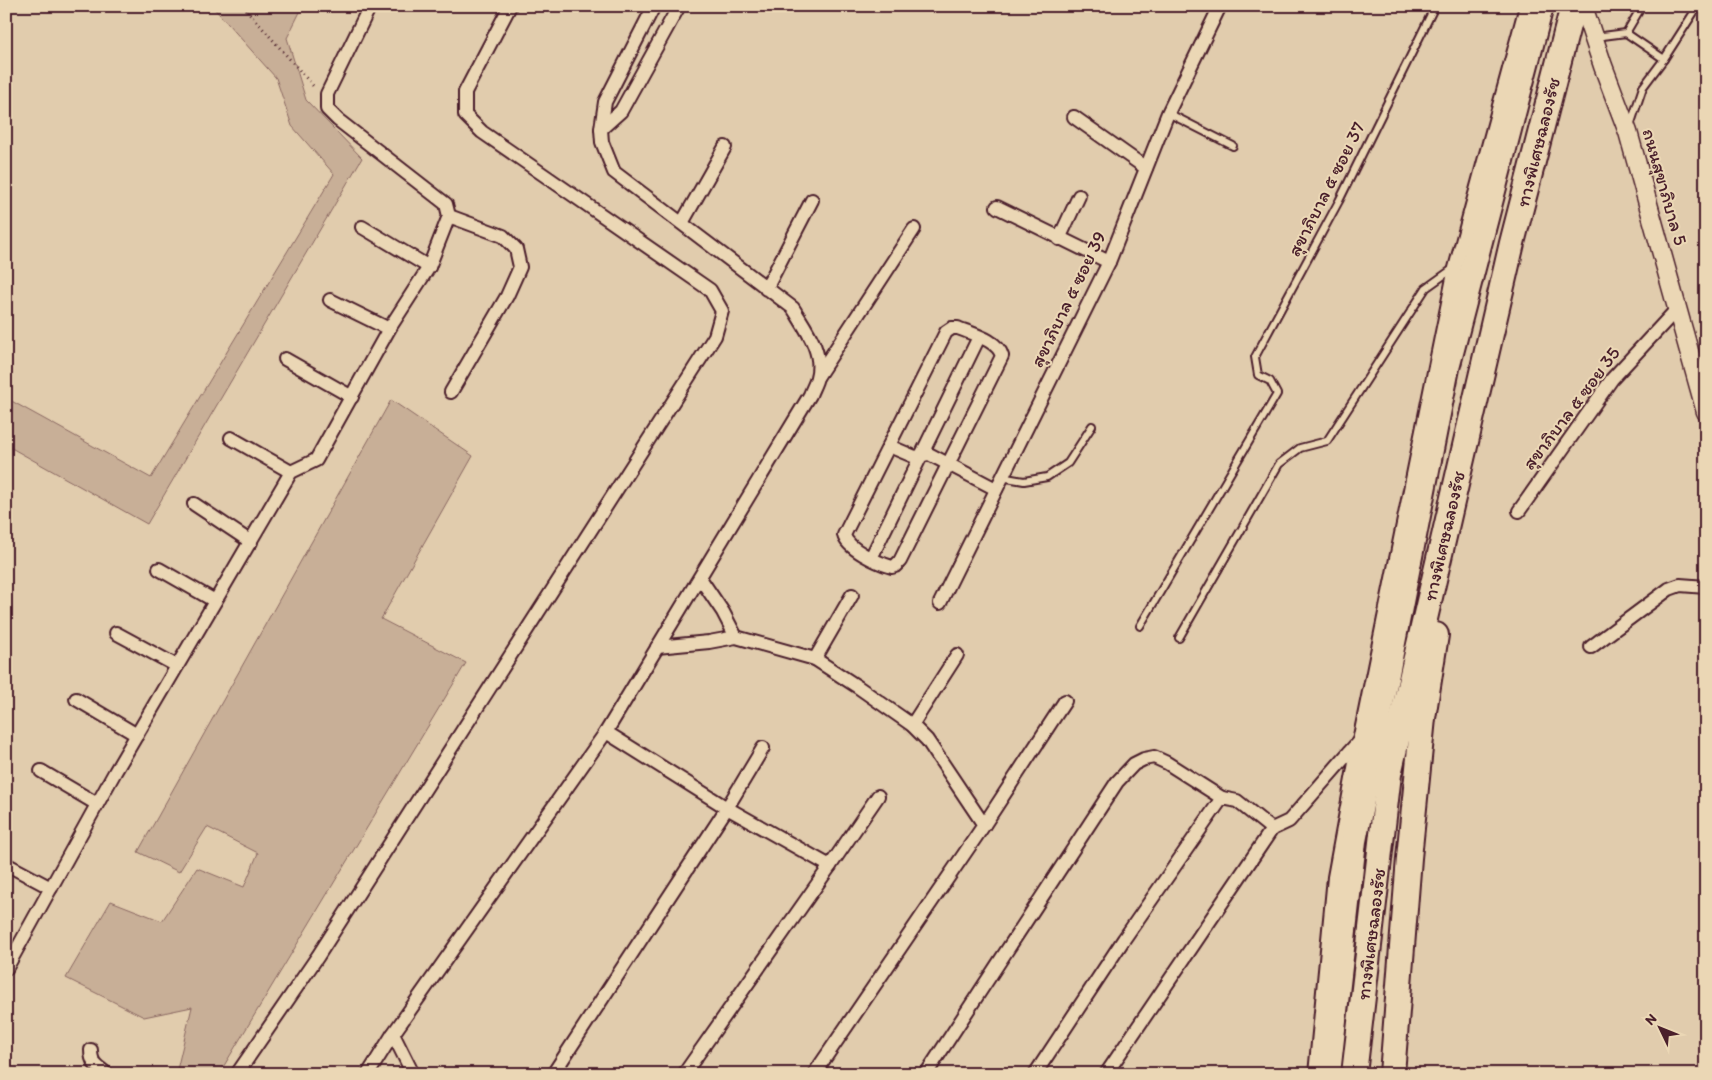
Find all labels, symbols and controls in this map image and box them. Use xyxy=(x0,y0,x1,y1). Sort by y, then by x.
street label: ทางพิเศษฉลองรัช xyxy=(1511,75,1565,209)
street label: สุขาภิบาล ๕ ซอย 37 xyxy=(1282,118,1371,260)
street label: ถนนสุขาภิบาล 5 xyxy=(1636,126,1693,248)
street label: สุขาภิบาล ๕ ซอย 39 xyxy=(1025,227,1112,371)
street label: สุขาภิบาล ๕ ซอย 35 xyxy=(1517,342,1626,475)
street label: ทางพิเศษฉลองรัช xyxy=(1418,469,1470,603)
street label: ทางพิเศษฉลองรัช xyxy=(1352,867,1391,1001)
north arrow xyxy=(1634,1002,1684,1052)
text: N xyxy=(1641,1010,1660,1029)

